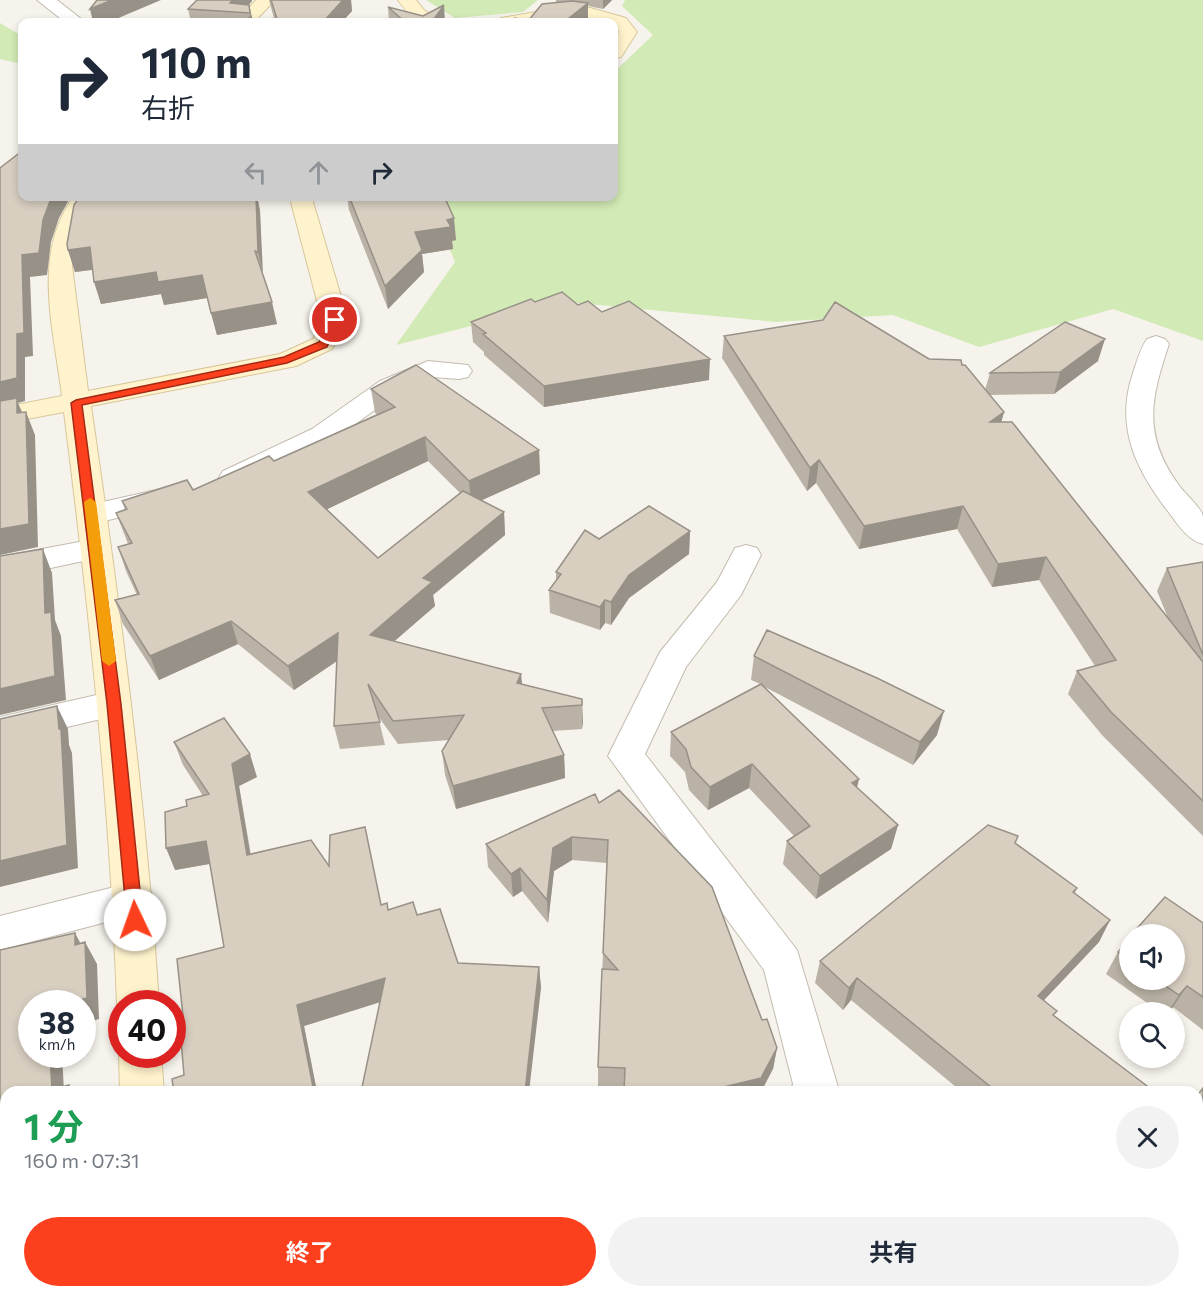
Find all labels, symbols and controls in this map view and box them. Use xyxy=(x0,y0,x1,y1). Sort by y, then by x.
text: 110 m xyxy=(141,35,252,87)
icon: right xyxy=(42,42,120,120)
text: 右折 xyxy=(141,91,195,124)
icon: left xyxy=(239,156,272,189)
icon: ahead xyxy=(302,156,335,189)
icon: right xyxy=(365,156,398,189)
pin xyxy=(309,294,360,345)
icon: arrive xyxy=(318,303,351,336)
position arrow xyxy=(103,888,167,952)
map controls xyxy=(1119,924,1185,1068)
button: sound xyxy=(1119,924,1185,990)
speed limit sign: 40 xyxy=(108,990,186,1068)
button: search xyxy=(1119,1002,1185,1068)
text: 38 xyxy=(39,1003,75,1040)
text: km/h xyxy=(39,1035,75,1053)
text: 1 分 xyxy=(24,1103,83,1147)
button: close xyxy=(1116,1106,1179,1169)
text: 160 m · 07:31 xyxy=(24,1148,140,1172)
button: 終了 xyxy=(24,1217,596,1286)
button: 共有 xyxy=(608,1217,1179,1286)

